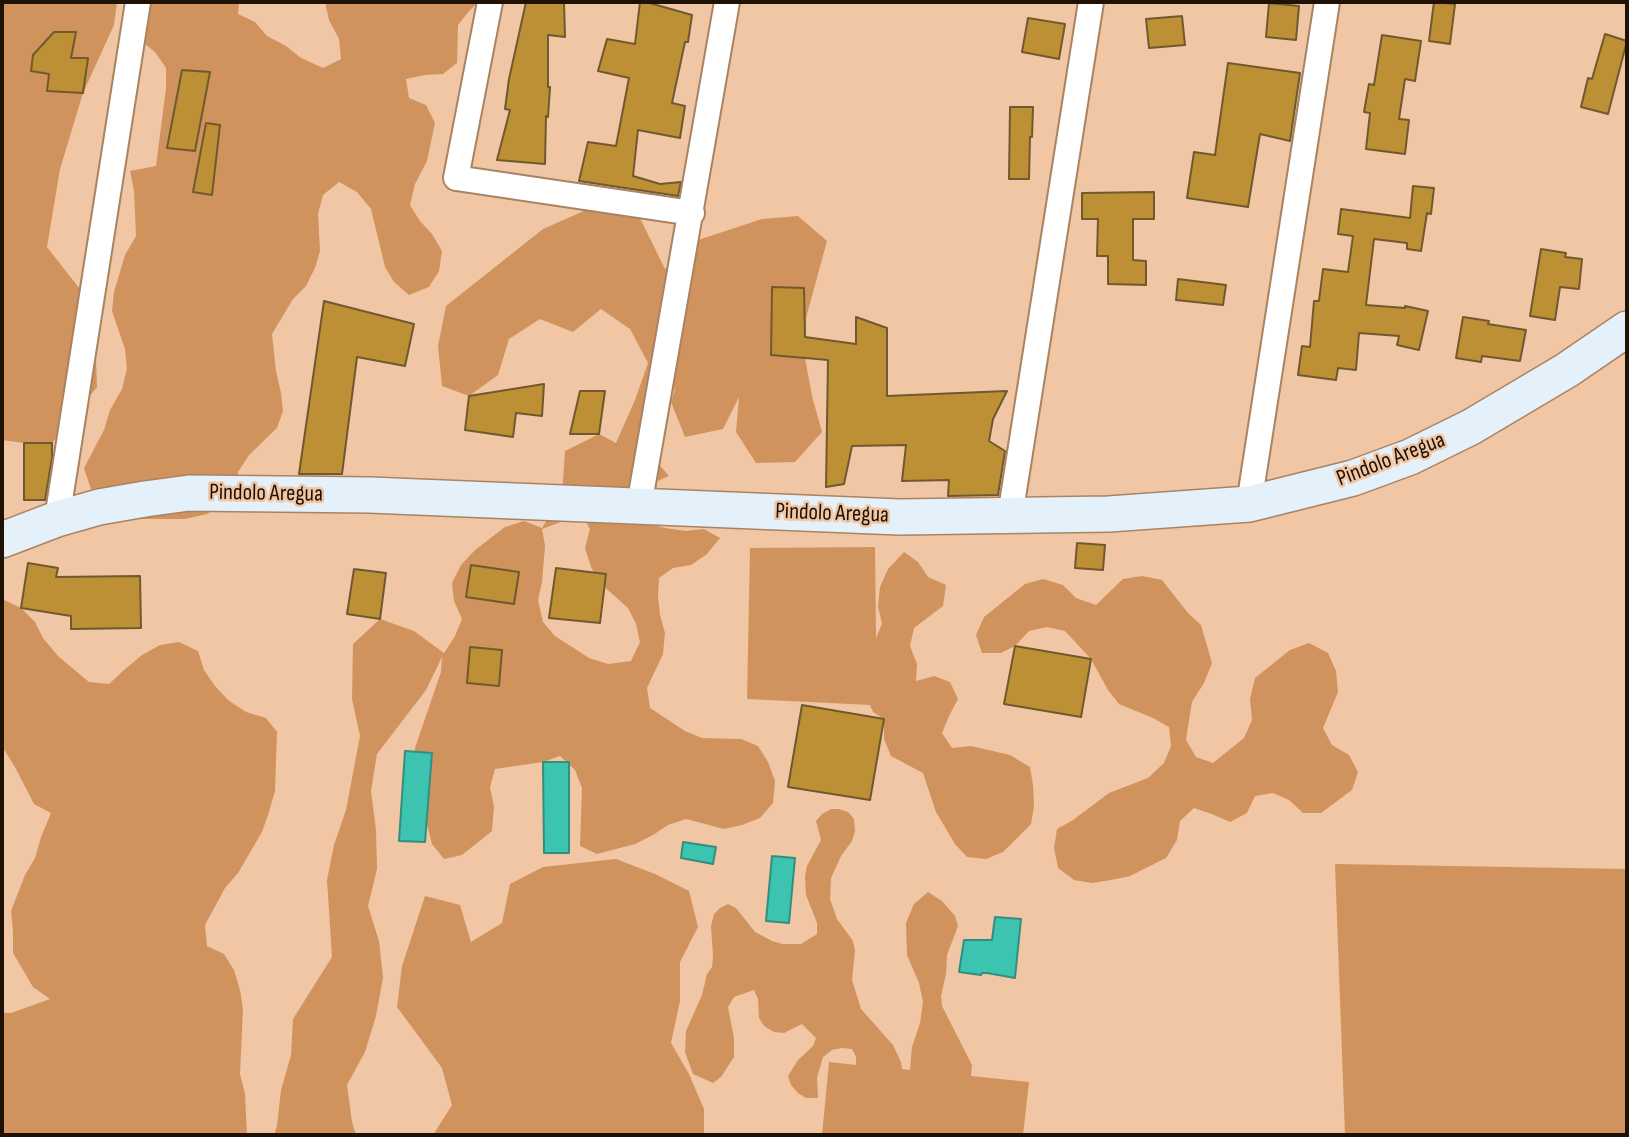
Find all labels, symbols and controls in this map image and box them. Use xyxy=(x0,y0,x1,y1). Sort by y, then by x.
street label: Pindolo Aregua xyxy=(1333,427,1449,493)
street label: Pindolo Aregua xyxy=(209,479,323,509)
street label: Pindolo Aregua xyxy=(775,498,889,530)

